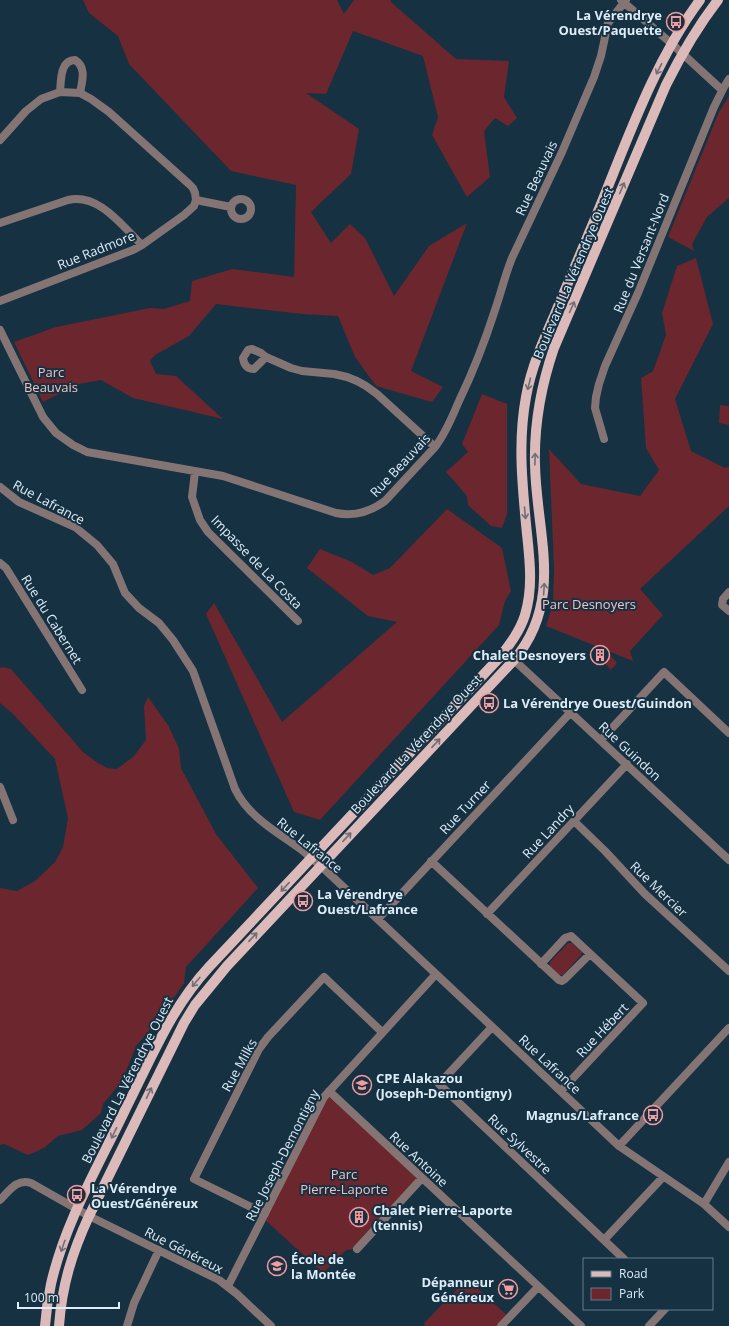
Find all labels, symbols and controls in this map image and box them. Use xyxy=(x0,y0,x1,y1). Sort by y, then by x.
place label: La Vérendrye Ouest/Paquette xyxy=(559,6,662,39)
bus stop icon: La Vérendrye Ouest/Paquette xyxy=(665,11,687,33)
one-way arrow xyxy=(654,63,662,75)
street label: Rue Beauvais xyxy=(511,138,561,218)
one-way arrow xyxy=(619,182,627,194)
street label: Boulevard La Vérendrye Ouest xyxy=(529,184,618,362)
street label: Rue du Versant-Nord xyxy=(609,191,673,315)
street label: Rue Radmore xyxy=(54,226,138,274)
one-way arrow xyxy=(569,302,576,314)
park label: Parc Beauvais xyxy=(24,363,78,396)
one-way arrow xyxy=(525,377,532,390)
street label: Rue Beauvais xyxy=(366,429,434,501)
one-way arrow xyxy=(531,453,539,466)
street label: Rue Lafrance xyxy=(10,475,88,529)
one-way arrow xyxy=(521,506,529,519)
street label: Impasse de La Costa xyxy=(207,511,307,613)
street label: Rue du Cabernet xyxy=(17,571,87,667)
one-way arrow xyxy=(540,583,547,596)
park label: Parc Desnoyers xyxy=(542,595,636,613)
building icon: Chalet Desnoyers xyxy=(589,644,611,666)
place label: Chalet Desnoyers xyxy=(473,646,586,664)
street label: Boulevard La Vérendrye Ouest xyxy=(346,670,486,818)
bus stop icon: La Vérendrye Ouest/Guindon xyxy=(478,692,500,714)
place label: La Vérendrye Ouest/Guindon xyxy=(503,694,692,712)
street label: Rue Guindon xyxy=(595,717,665,785)
one-way arrow xyxy=(431,738,440,748)
street label: Rue Turner xyxy=(435,776,495,838)
street label: Rue Landry xyxy=(518,799,578,862)
street label: Rue Lafrance xyxy=(274,813,346,877)
one-way arrow xyxy=(342,832,352,842)
street label: Rue Mercier xyxy=(626,857,692,921)
one-way arrow xyxy=(280,881,289,892)
place label: La Vérendrye Ouest/Lafrance xyxy=(317,885,418,918)
bus stop icon: La Vérendrye Ouest/Lafrance xyxy=(292,890,314,912)
one-way arrow xyxy=(248,933,257,943)
one-way arrow xyxy=(191,976,200,987)
street label: Boulevard La Vérendrye Ouest xyxy=(77,993,177,1166)
street label: Rue Hébert xyxy=(572,998,632,1061)
street label: Rue Lafrance xyxy=(515,1030,585,1098)
street label: Rue Milks xyxy=(217,1035,261,1095)
place label: CPE Alakazou (Joseph-Demontigny) xyxy=(376,1069,512,1102)
school or university icon: CPE Alakazou (Joseph-Demontigny) xyxy=(351,1074,373,1096)
street label: Rue Joseph-Demontigny xyxy=(241,1086,323,1224)
one-way arrow xyxy=(146,1087,153,1099)
bus stop icon: Magnus/Lafrance xyxy=(642,1104,664,1126)
place label: Magnus/Lafrance xyxy=(526,1106,639,1124)
street label: Rue Sylvestre xyxy=(484,1110,556,1178)
one-way arrow xyxy=(110,1126,117,1138)
street label: Rue Antoine xyxy=(386,1127,452,1191)
park label: Parc Pierre-Laporte xyxy=(300,1165,388,1198)
place label: La Vérendrye Ouest/Généreux xyxy=(91,1179,198,1212)
bus stop icon: La Vérendrye Ouest/Généreux xyxy=(66,1184,88,1206)
place label: Chalet Pierre-Laporte (tennis) xyxy=(373,1201,513,1234)
building icon: Chalet Pierre-Laporte (tennis) xyxy=(348,1206,370,1228)
street label: Rue Généreux xyxy=(142,1222,227,1278)
one-way arrow xyxy=(59,1239,66,1252)
place label: École de la Montée xyxy=(291,1250,356,1283)
school or university icon: École de la Montée xyxy=(266,1255,288,1277)
legend xyxy=(583,1258,713,1310)
text: Road xyxy=(619,1265,648,1282)
place label: Dépanneur Généreux xyxy=(421,1273,494,1306)
supermarket icon: Dépanneur Généreux xyxy=(497,1278,519,1300)
scale bar xyxy=(18,1284,119,1310)
text: Park xyxy=(619,1285,645,1302)
text: 100 m xyxy=(24,1289,59,1306)

